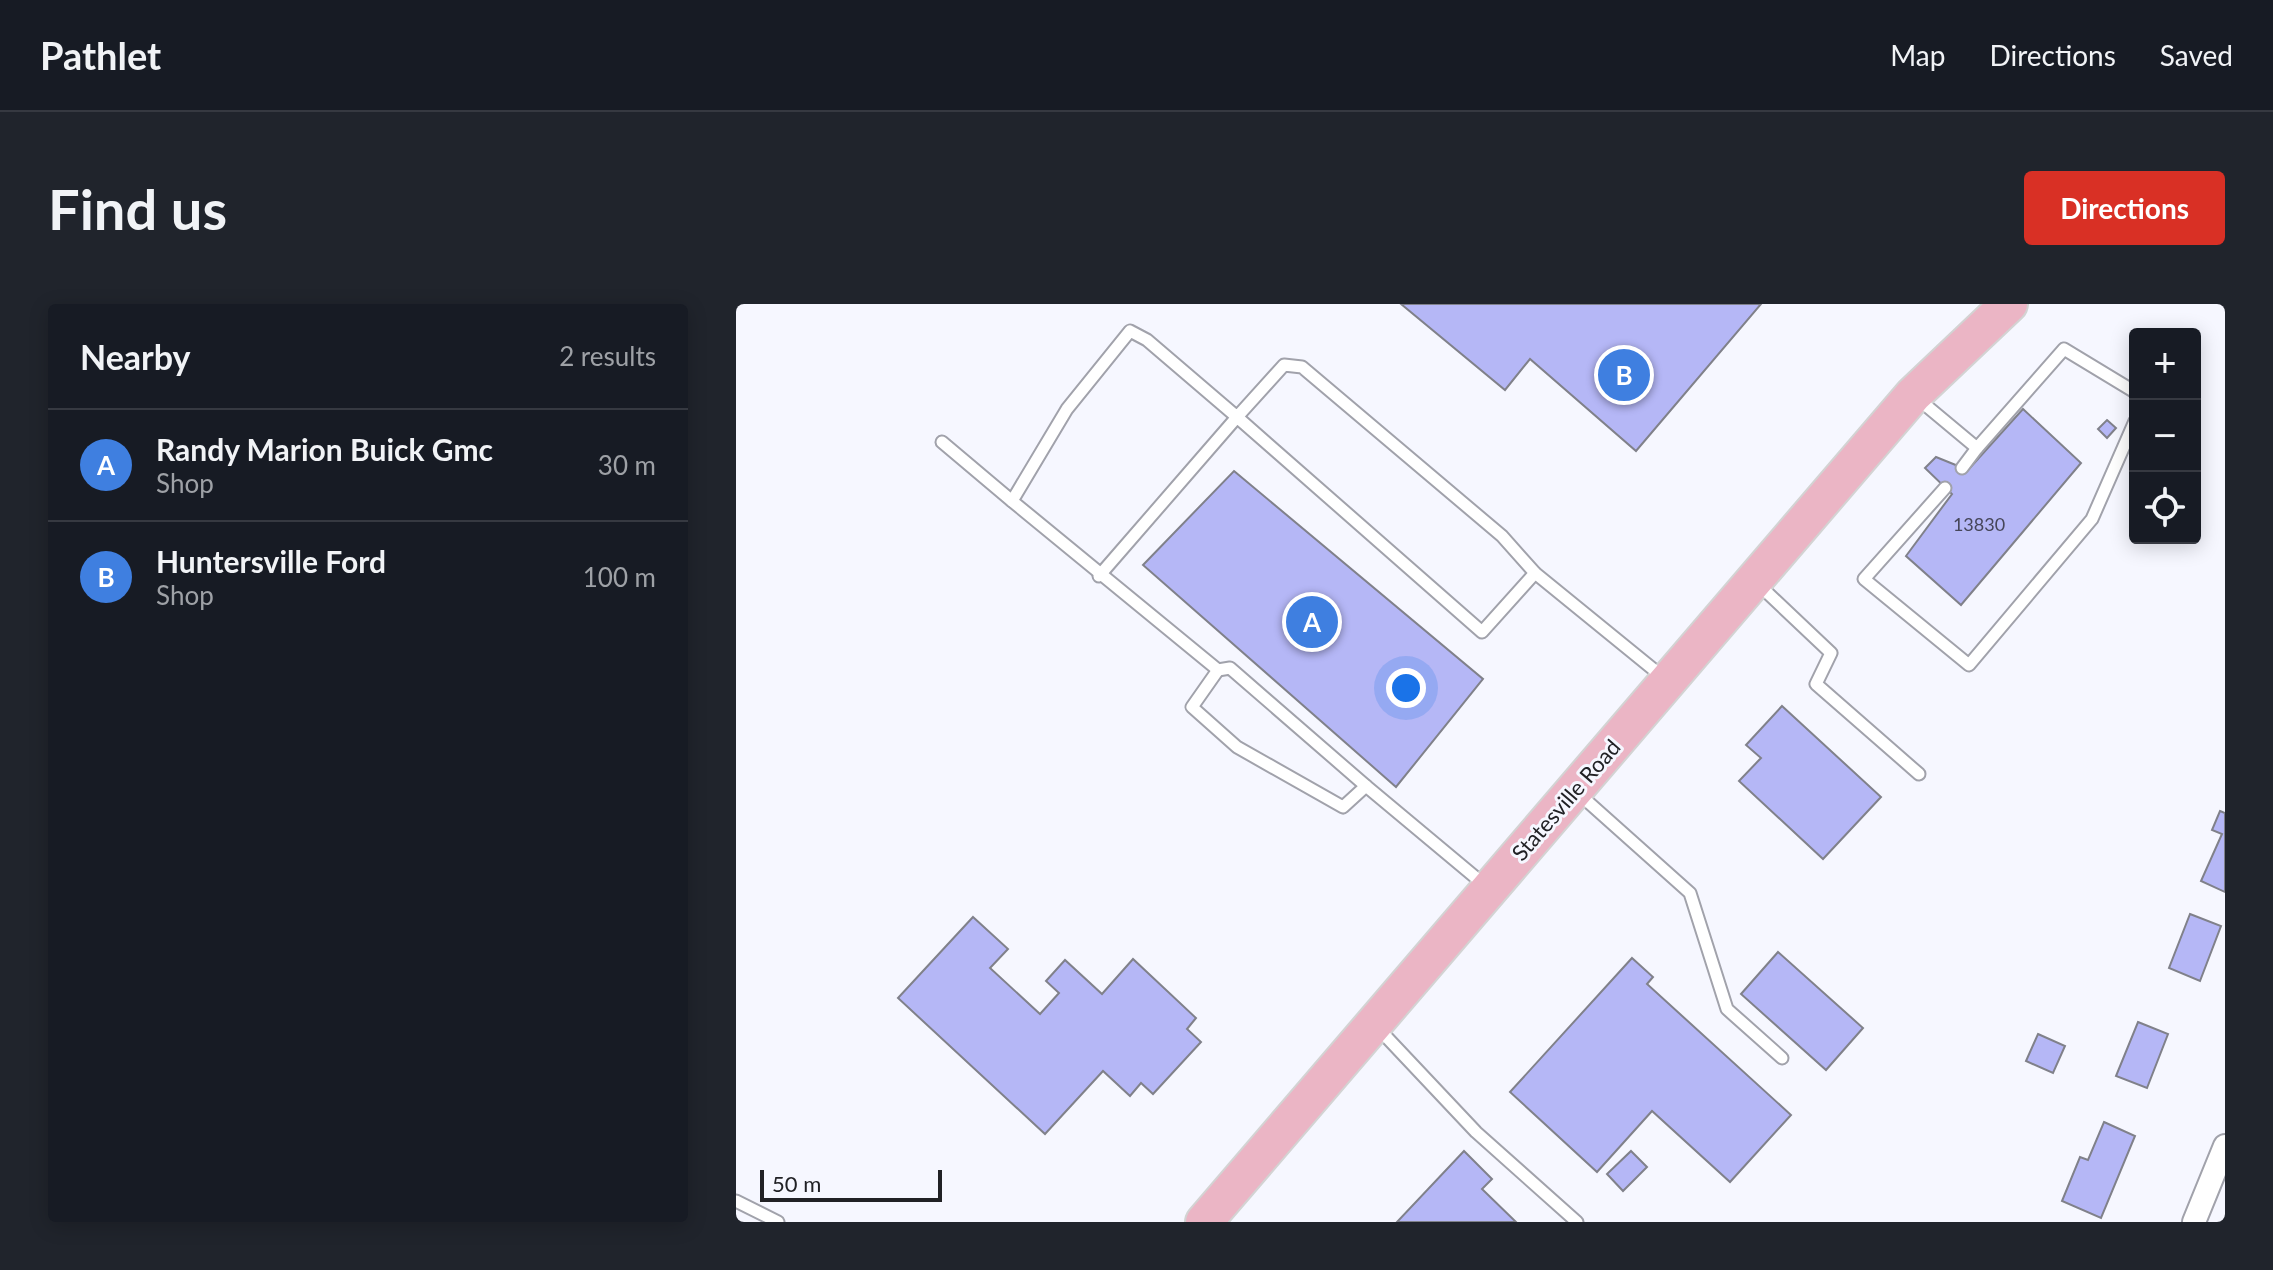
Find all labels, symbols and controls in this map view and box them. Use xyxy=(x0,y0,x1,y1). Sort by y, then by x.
text: Pathlet xyxy=(40,32,161,78)
text: Map xyxy=(1890,38,1945,72)
text: Directions xyxy=(1989,38,2116,72)
text: Saved xyxy=(2160,38,2233,72)
button: Directions xyxy=(2024,171,2225,245)
text: Find us xyxy=(48,175,227,242)
map controls xyxy=(2129,328,2201,544)
button: + xyxy=(2129,328,2201,400)
text: Nearby xyxy=(80,336,191,377)
text: 2 results xyxy=(559,340,656,372)
pin: B xyxy=(1598,345,1650,405)
button: − xyxy=(2129,400,2201,472)
text: Randy Marion Buick Gmc xyxy=(156,431,493,467)
text: A xyxy=(97,449,115,481)
text: 30 m xyxy=(598,449,656,481)
text: Shop xyxy=(156,467,214,499)
button: locate xyxy=(2129,472,2201,544)
house number: 13830 xyxy=(1953,513,2005,535)
text: Huntersville Ford xyxy=(156,543,386,579)
text: B xyxy=(97,561,115,593)
text: 100 m xyxy=(583,561,656,593)
text: Shop xyxy=(156,579,214,611)
pin: A xyxy=(1286,592,1338,652)
your location xyxy=(1386,668,1426,708)
street label: Statesville Road xyxy=(1506,733,1626,866)
scale bar xyxy=(760,1166,942,1202)
text: 50 m xyxy=(772,1170,821,1197)

